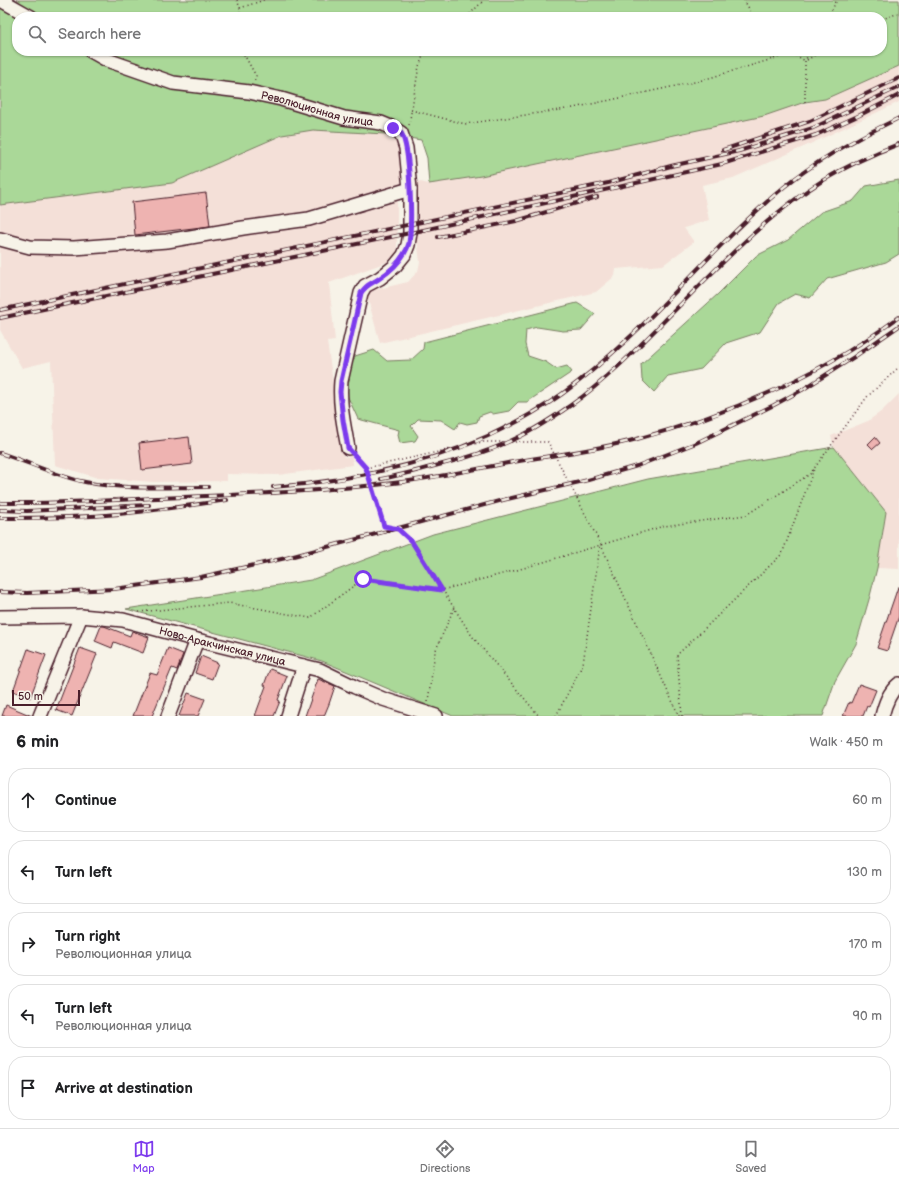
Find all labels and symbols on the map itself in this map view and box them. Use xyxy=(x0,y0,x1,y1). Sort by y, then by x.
street label: Революционная улица xyxy=(260,88,375,128)
route end xyxy=(384,119,402,137)
route start xyxy=(354,570,372,588)
street label: Ново-Аракчинская улица xyxy=(158,624,288,668)
scale bar xyxy=(12,688,80,707)

